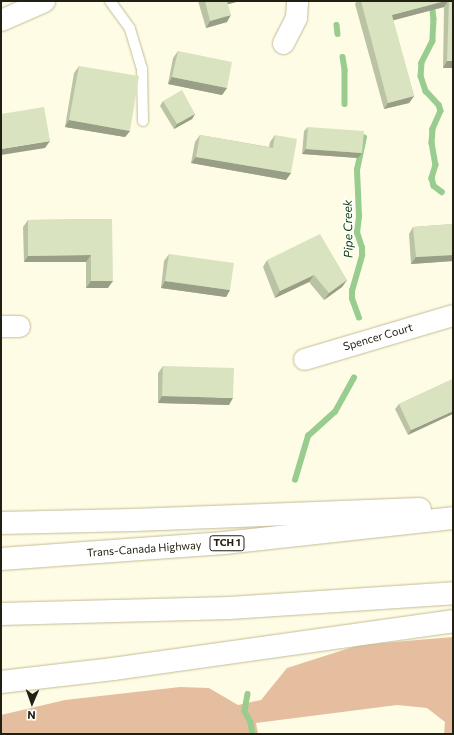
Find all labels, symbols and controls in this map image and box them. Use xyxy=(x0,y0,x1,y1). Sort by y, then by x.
water label: Pipe Creek xyxy=(340,200,356,258)
street label: Spencer Court xyxy=(342,321,414,353)
road number: TCH 1 xyxy=(209,535,245,551)
street label: Trans-Canada Highway xyxy=(86,538,202,560)
north arrow xyxy=(12,683,52,723)
text: N xyxy=(27,709,36,722)

